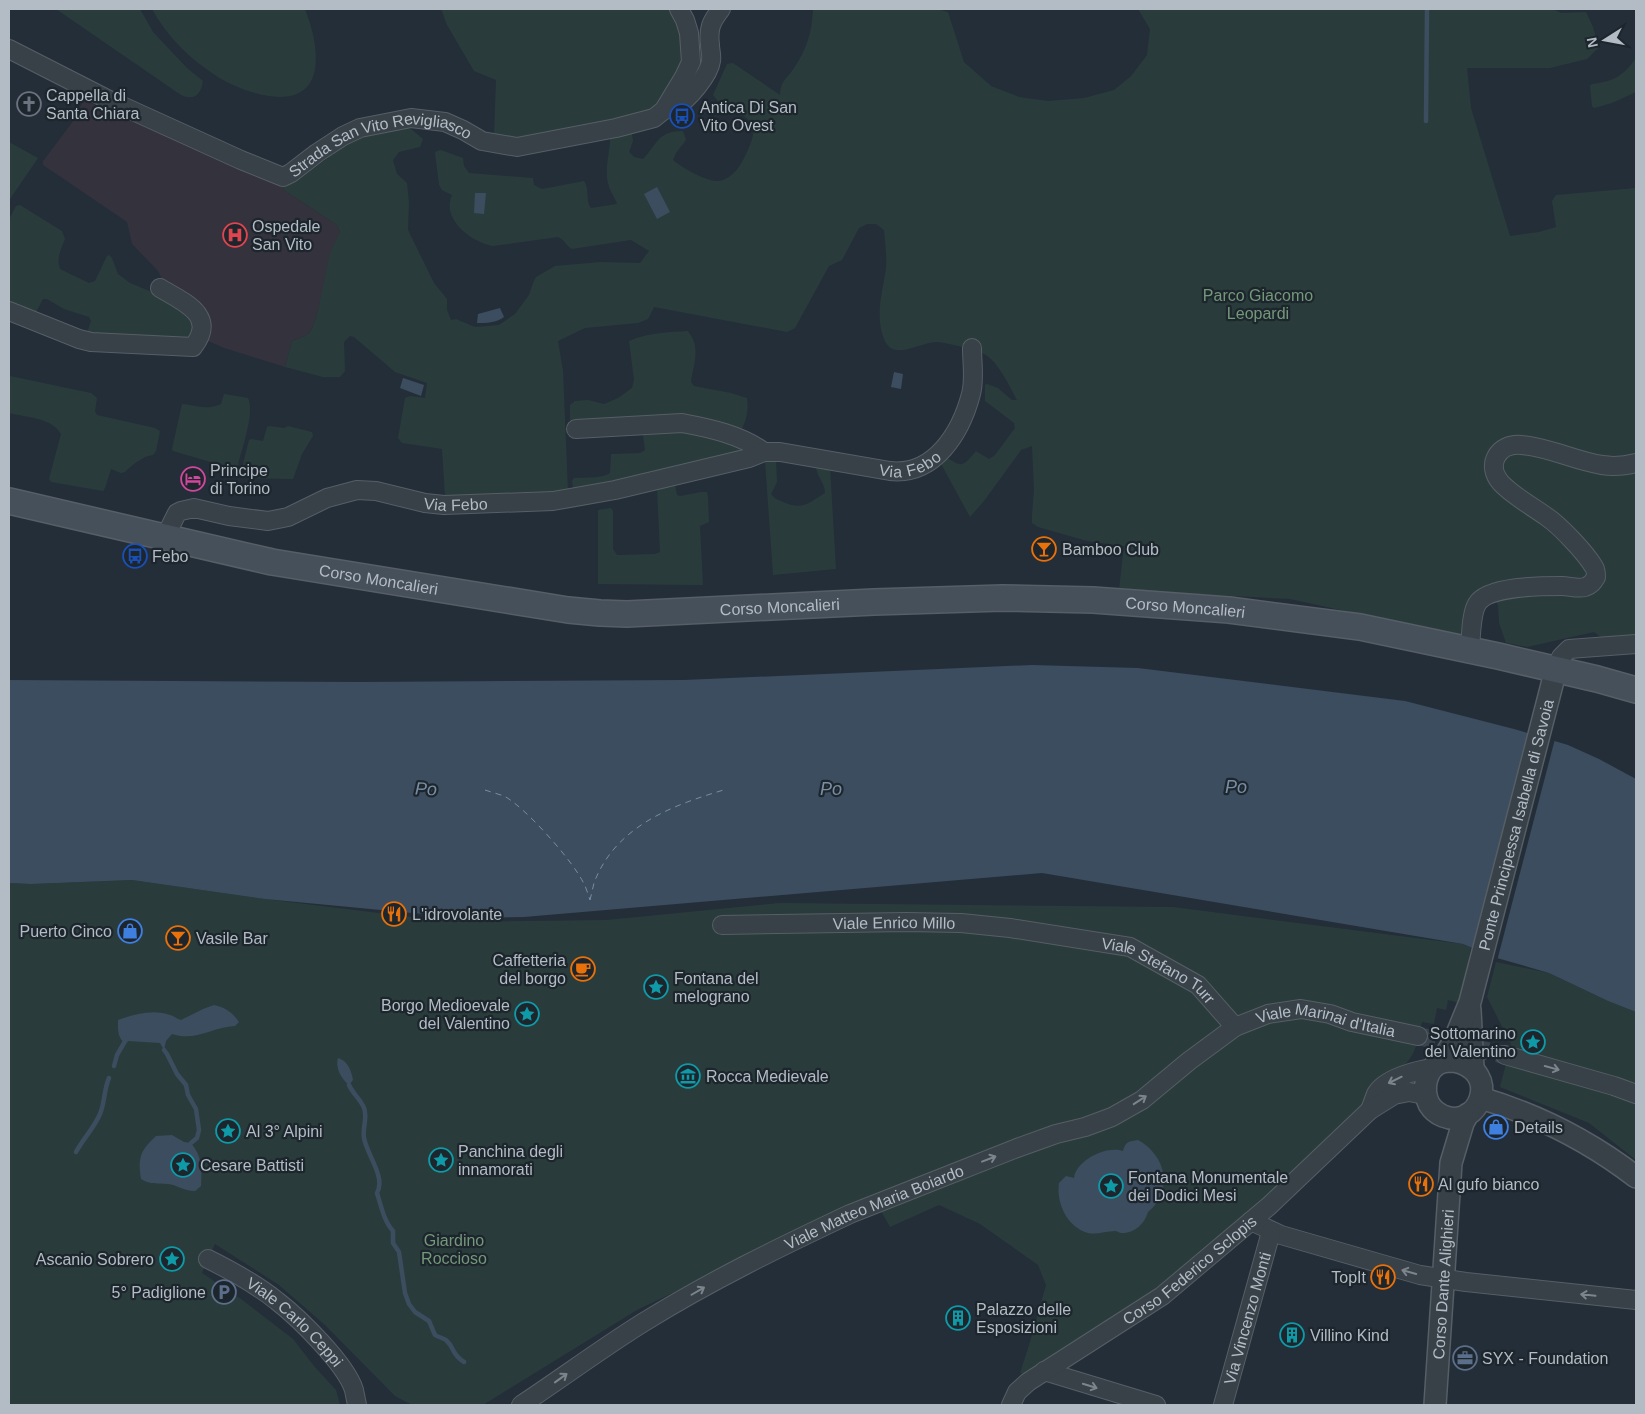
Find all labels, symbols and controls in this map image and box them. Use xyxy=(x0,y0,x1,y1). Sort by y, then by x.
north arrow xyxy=(1580,15,1630,65)
text: N xyxy=(1583,36,1601,49)
place label: Cappella di Santa Chiara xyxy=(46,87,139,122)
church icon: Cappella di Santa Chiara xyxy=(16,91,42,117)
place label: Antica Di San Vito Ovest xyxy=(700,99,797,134)
bus stop icon: Antica Di San Vito Ovest xyxy=(669,103,695,129)
street label: Strada San Vito Revigliasco xyxy=(286,110,475,181)
place label: Ospedale San Vito xyxy=(252,218,321,253)
hospital icon: Ospedale San Vito xyxy=(222,222,248,248)
park label: Parco Giacomo Leopardi xyxy=(1203,287,1313,322)
street label: Via Febo xyxy=(878,448,944,480)
place label: Principe di Torino xyxy=(210,462,270,497)
hotel icon: Principe di Torino xyxy=(180,466,206,492)
street label: Via Febo xyxy=(423,495,488,514)
bar icon: Bamboo Club xyxy=(1031,536,1057,562)
place label: Bamboo Club xyxy=(1062,541,1159,558)
bus stop icon: Febo xyxy=(122,543,148,569)
place label: Febo xyxy=(152,548,189,565)
street label: Corso Moncalieri xyxy=(318,562,439,598)
street label: Corso Moncalieri xyxy=(1125,594,1246,621)
street label: Corso Moncalieri xyxy=(719,596,840,618)
street label: Ponte Principessa Isabella di Savoia xyxy=(1476,697,1557,952)
water label: Po xyxy=(1225,777,1247,797)
water label: Po xyxy=(415,779,437,799)
water label: Po xyxy=(820,779,842,799)
restaurant icon: L'idrovolante xyxy=(381,901,407,927)
place label: L'idrovolante xyxy=(412,906,502,923)
street label: Viale Enrico Millo xyxy=(833,914,955,932)
shop icon: Puerto Cinco xyxy=(117,918,143,944)
place label: Puerto Cinco xyxy=(20,923,112,940)
bar icon: Vasile Bar xyxy=(165,925,191,951)
place label: Vasile Bar xyxy=(196,930,268,947)
street label: Viale Stefano Turr xyxy=(1100,935,1219,1007)
place label: Caffetteria del borgo xyxy=(492,952,566,987)
cafe icon: Caffetteria del borgo xyxy=(570,956,596,982)
place label: Fontana del melograno xyxy=(674,970,759,1005)
place icon: Fontana del melograno xyxy=(643,974,669,1000)
place label: Borgo Medioevale del Valentino xyxy=(381,997,510,1032)
street label: Viale Marinai d'Italia xyxy=(1254,1000,1397,1040)
place icon: Borgo Medioevale del Valentino xyxy=(514,1001,540,1027)
place label: Sottomarino del Valentino xyxy=(1425,1025,1516,1060)
place icon: Sottomarino del Valentino xyxy=(1520,1029,1546,1055)
museum icon: Rocca Medievale xyxy=(675,1063,701,1089)
one-way arrow xyxy=(1544,1064,1560,1073)
place label: Rocca Medievale xyxy=(706,1068,829,1085)
one-way arrow xyxy=(1388,1076,1403,1085)
one-way arrow xyxy=(1133,1095,1147,1105)
shop icon: Details xyxy=(1483,1114,1509,1140)
place icon: Al 3° Alpini xyxy=(215,1118,241,1144)
place label: Details xyxy=(1514,1119,1563,1136)
place label: Al 3° Alpini xyxy=(246,1123,323,1140)
place label: Panchina degli innamorati xyxy=(458,1143,563,1178)
place icon: Panchina degli innamorati xyxy=(428,1147,454,1173)
place icon: Cesare Battisti xyxy=(170,1152,196,1178)
one-way arrow xyxy=(982,1153,997,1162)
place label: Cesare Battisti xyxy=(200,1157,304,1174)
street label: Viale Matteo Maria Boiardo xyxy=(782,1162,966,1253)
place label: Fontana Monumentale dei Dodici Mesi xyxy=(1128,1169,1288,1204)
restaurant icon: Al gufo bianco xyxy=(1408,1171,1434,1197)
place icon: Fontana Monumentale dei Dodici Mesi xyxy=(1098,1173,1124,1199)
place label: Al gufo bianco xyxy=(1438,1176,1540,1193)
street label: Corso Dante Alighieri xyxy=(1430,1209,1457,1360)
street label: Corso Federico Sclopis xyxy=(1120,1212,1260,1328)
park label: Giardino Roccioso xyxy=(421,1232,487,1267)
place icon: Ascanio Sobrero xyxy=(159,1246,185,1272)
street label: Via Vincenzo Monti xyxy=(1221,1250,1274,1386)
place label: Ascanio Sobrero xyxy=(36,1251,154,1268)
restaurant icon: TopIt xyxy=(1370,1264,1396,1290)
one-way arrow xyxy=(1402,1266,1418,1276)
place label: TopIt xyxy=(1331,1269,1367,1286)
street label: Viale Carlo Ceppi xyxy=(243,1274,346,1370)
parking icon: 5° Padiglione xyxy=(211,1279,237,1305)
place label: 5° Padiglione xyxy=(112,1284,206,1301)
one-way arrow xyxy=(691,1285,705,1295)
one-way arrow xyxy=(1580,1290,1596,1300)
place label: Palazzo delle Esposizioni xyxy=(976,1301,1071,1336)
building icon: Palazzo delle Esposizioni xyxy=(945,1305,971,1331)
building icon: Villino Kind xyxy=(1279,1322,1305,1348)
place label: Villino Kind xyxy=(1310,1327,1389,1344)
office icon: SYX - Foundation xyxy=(1452,1345,1478,1371)
place label: SYX - Foundation xyxy=(1482,1350,1608,1367)
one-way arrow xyxy=(554,1373,568,1383)
one-way arrow xyxy=(1082,1381,1098,1391)

